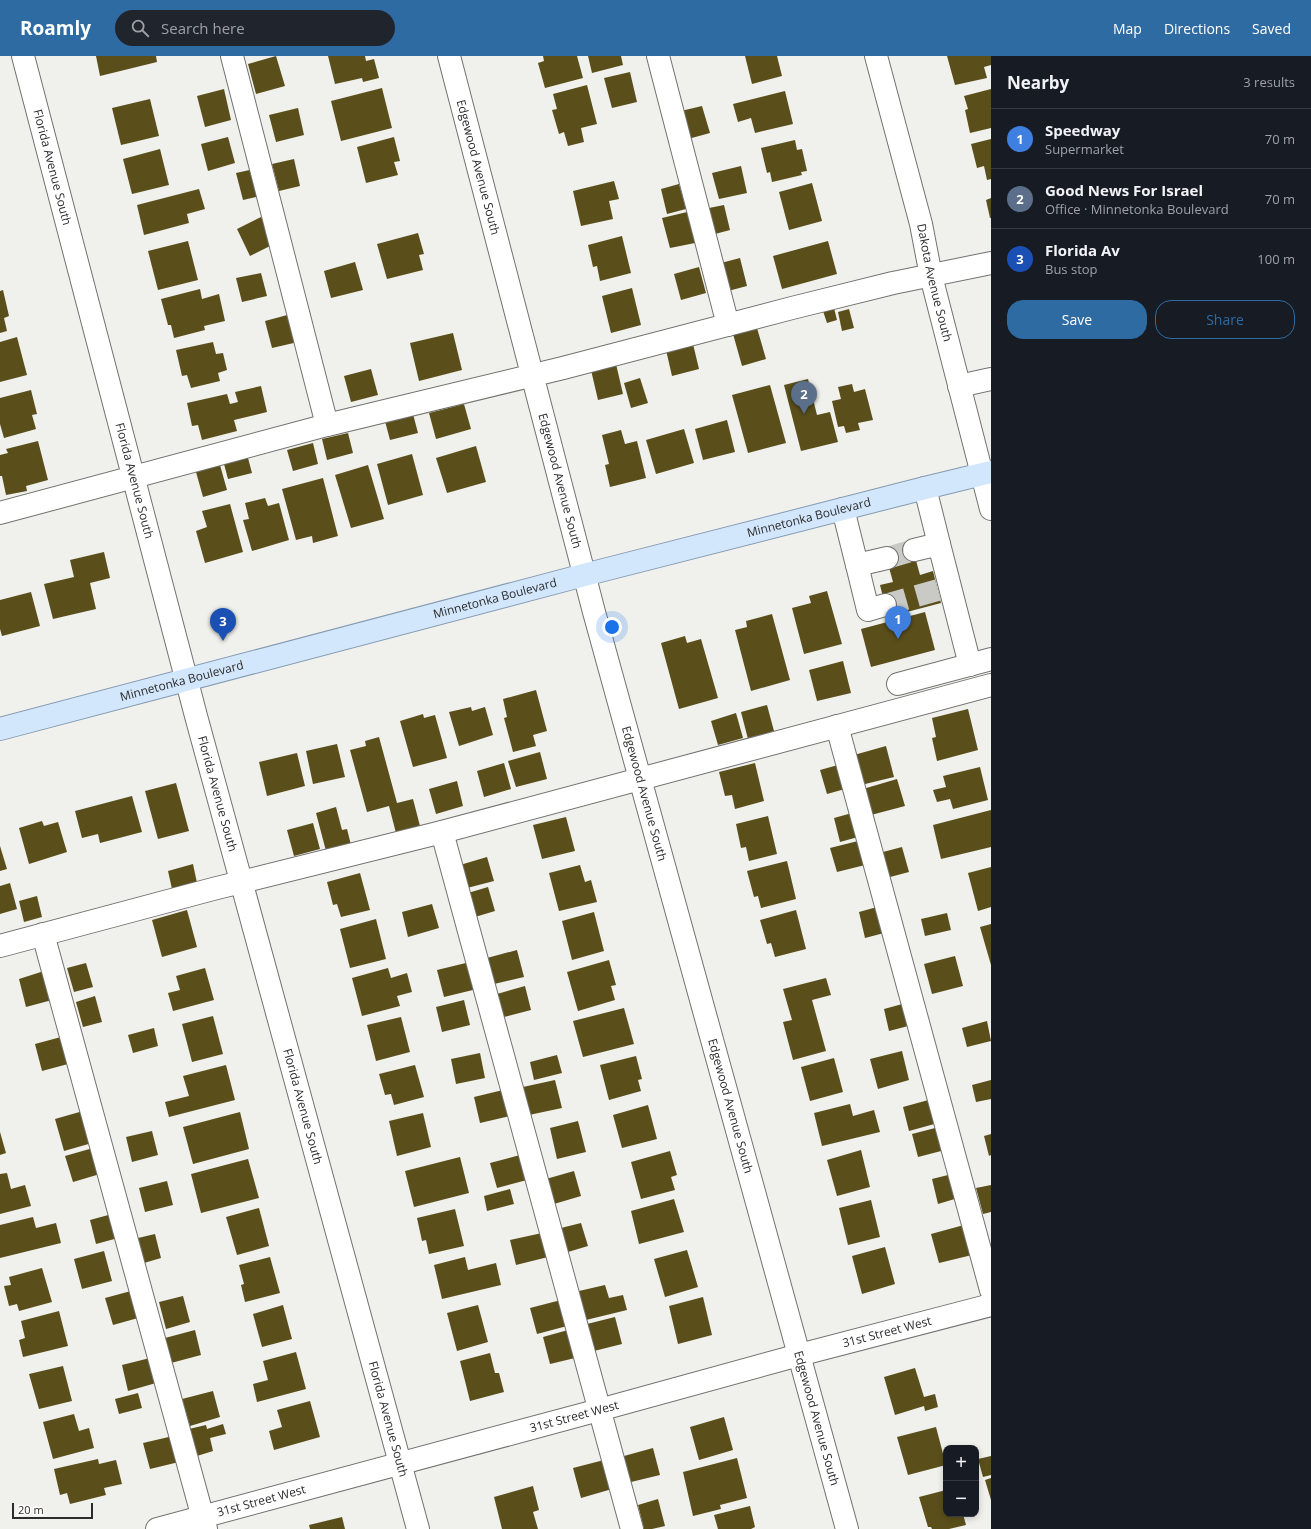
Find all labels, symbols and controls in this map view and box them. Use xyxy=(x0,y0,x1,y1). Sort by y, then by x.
search box xyxy=(115,10,395,46)
text: Roamly xyxy=(20,15,91,41)
icon: search xyxy=(129,17,151,39)
text: Search here xyxy=(161,18,245,38)
text: Map xyxy=(1113,19,1142,38)
text: Directions xyxy=(1164,19,1230,38)
text: Saved xyxy=(1252,19,1291,38)
text: Nearby xyxy=(1007,71,1069,94)
text: 3 results xyxy=(1243,73,1295,91)
street label: Edgewood Avenue South xyxy=(453,98,504,237)
street label: Florida Avenue South xyxy=(29,107,76,227)
text: Speedway xyxy=(1045,120,1120,140)
text: 1 xyxy=(1016,130,1024,148)
text: 70 m xyxy=(1265,130,1295,148)
text: Supermarket xyxy=(1045,140,1124,158)
text: Good News For Israel xyxy=(1045,180,1203,200)
text: 2 xyxy=(1016,190,1024,208)
text: 70 m xyxy=(1265,190,1295,208)
text: Office · Minnetonka Boulevard xyxy=(1045,200,1229,218)
street label: Dakota Avenue South xyxy=(913,222,957,343)
text: Florida Av xyxy=(1045,240,1120,260)
text: 3 xyxy=(1016,250,1024,268)
text: 100 m xyxy=(1257,250,1295,268)
text: Bus stop xyxy=(1045,260,1098,278)
button: Save xyxy=(1007,300,1147,339)
button: Share xyxy=(1155,300,1295,339)
pin: 2 xyxy=(791,381,817,414)
street label: Edgewood Avenue South xyxy=(534,411,586,550)
street label: Florida Avenue South xyxy=(111,421,158,540)
street label: Minnetonka Boulevard xyxy=(745,493,872,541)
street label: Minnetonka Boulevard xyxy=(431,574,559,622)
pin: 1 xyxy=(885,606,911,639)
pin: 3 xyxy=(210,608,236,641)
your location xyxy=(602,617,622,637)
street label: Minnetonka Boulevard xyxy=(118,656,245,705)
street label: Edgewood Avenue South xyxy=(618,724,671,863)
street label: Florida Avenue South xyxy=(194,734,242,853)
street label: Edgewood Avenue South xyxy=(704,1036,757,1175)
street label: Florida Avenue South xyxy=(279,1047,327,1166)
street label: 31st Street West xyxy=(840,1312,933,1351)
street label: Edgewood Avenue South xyxy=(790,1349,844,1488)
street label: Florida Avenue South xyxy=(365,1359,412,1479)
street label: 31st Street West xyxy=(528,1396,620,1436)
map controls xyxy=(943,1445,979,1517)
button: + xyxy=(943,1445,979,1481)
street label: 31st Street West xyxy=(215,1480,307,1521)
button: − xyxy=(943,1481,979,1517)
scale bar xyxy=(12,1501,93,1520)
text: 20 m xyxy=(18,1502,44,1517)

